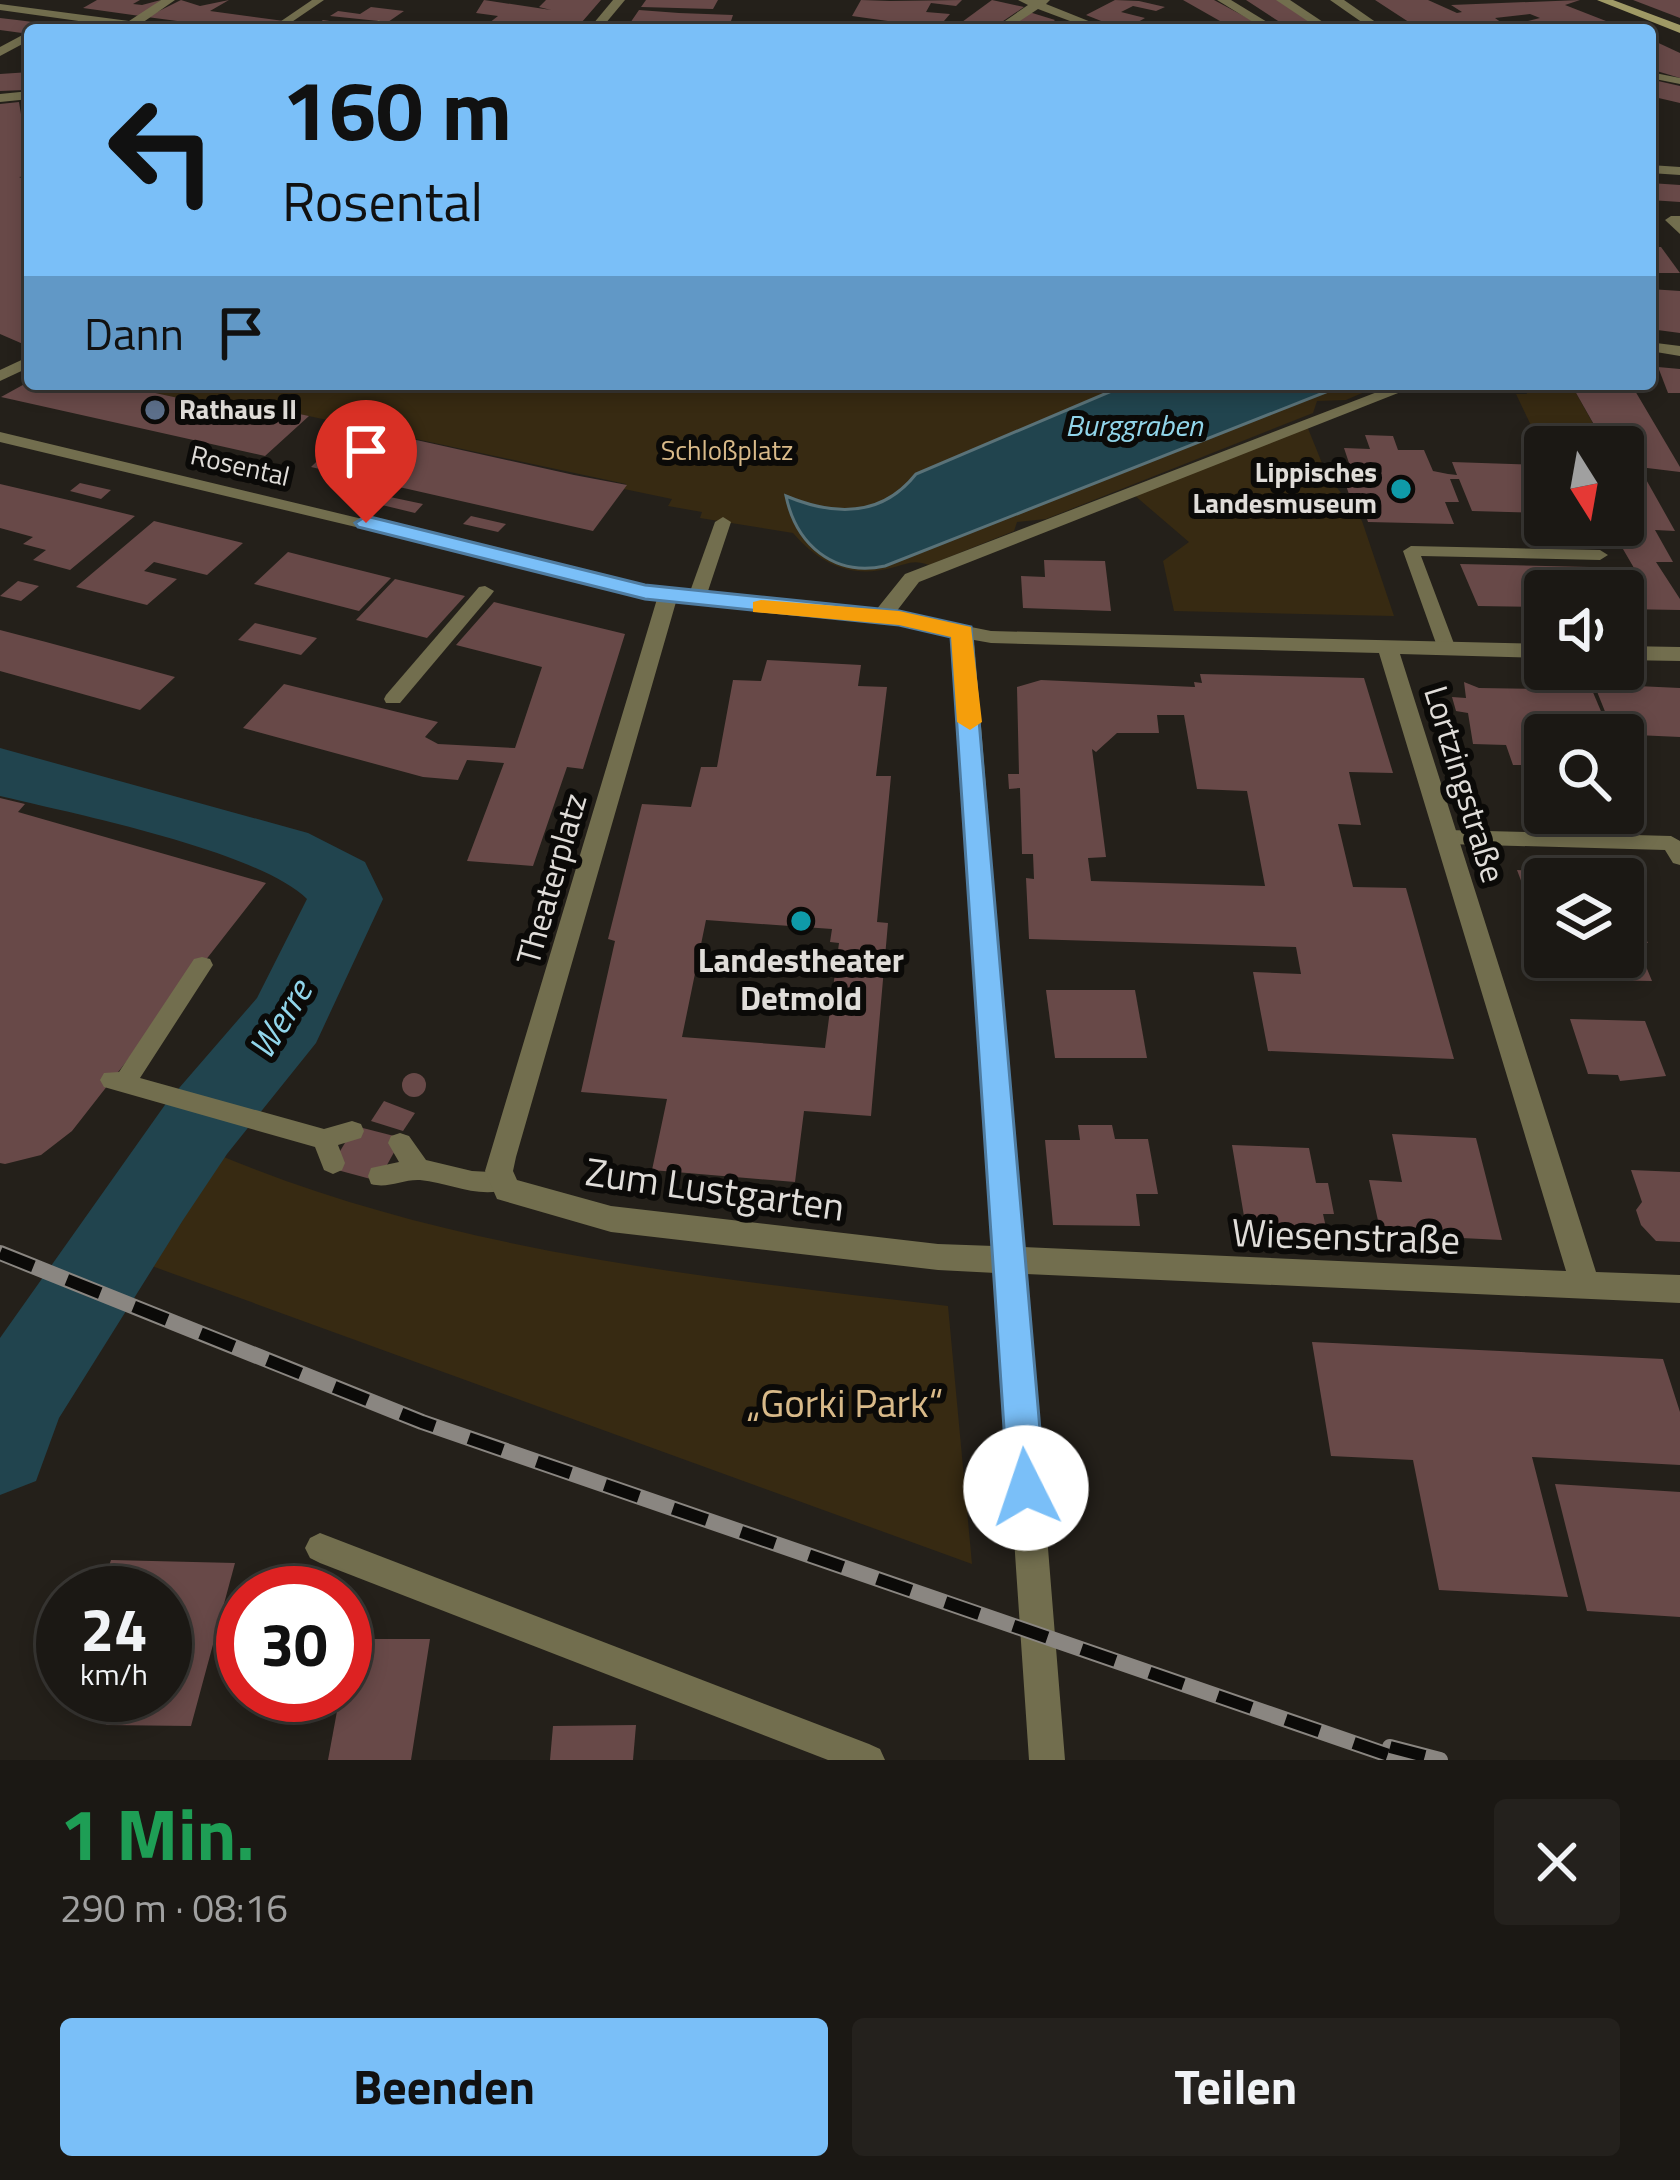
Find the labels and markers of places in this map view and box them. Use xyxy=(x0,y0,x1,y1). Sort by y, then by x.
place label: Rathaus II xyxy=(179,388,297,429)
marker: Rathaus II xyxy=(142,397,168,423)
pin xyxy=(315,400,417,523)
place label: Lippisches Landesmuseum xyxy=(1193,451,1377,523)
marker: Lippisches Landesmuseum xyxy=(1388,476,1414,502)
marker: Landestheater Detmold xyxy=(788,908,814,934)
place label: Landestheater Detmold xyxy=(698,935,904,1023)

